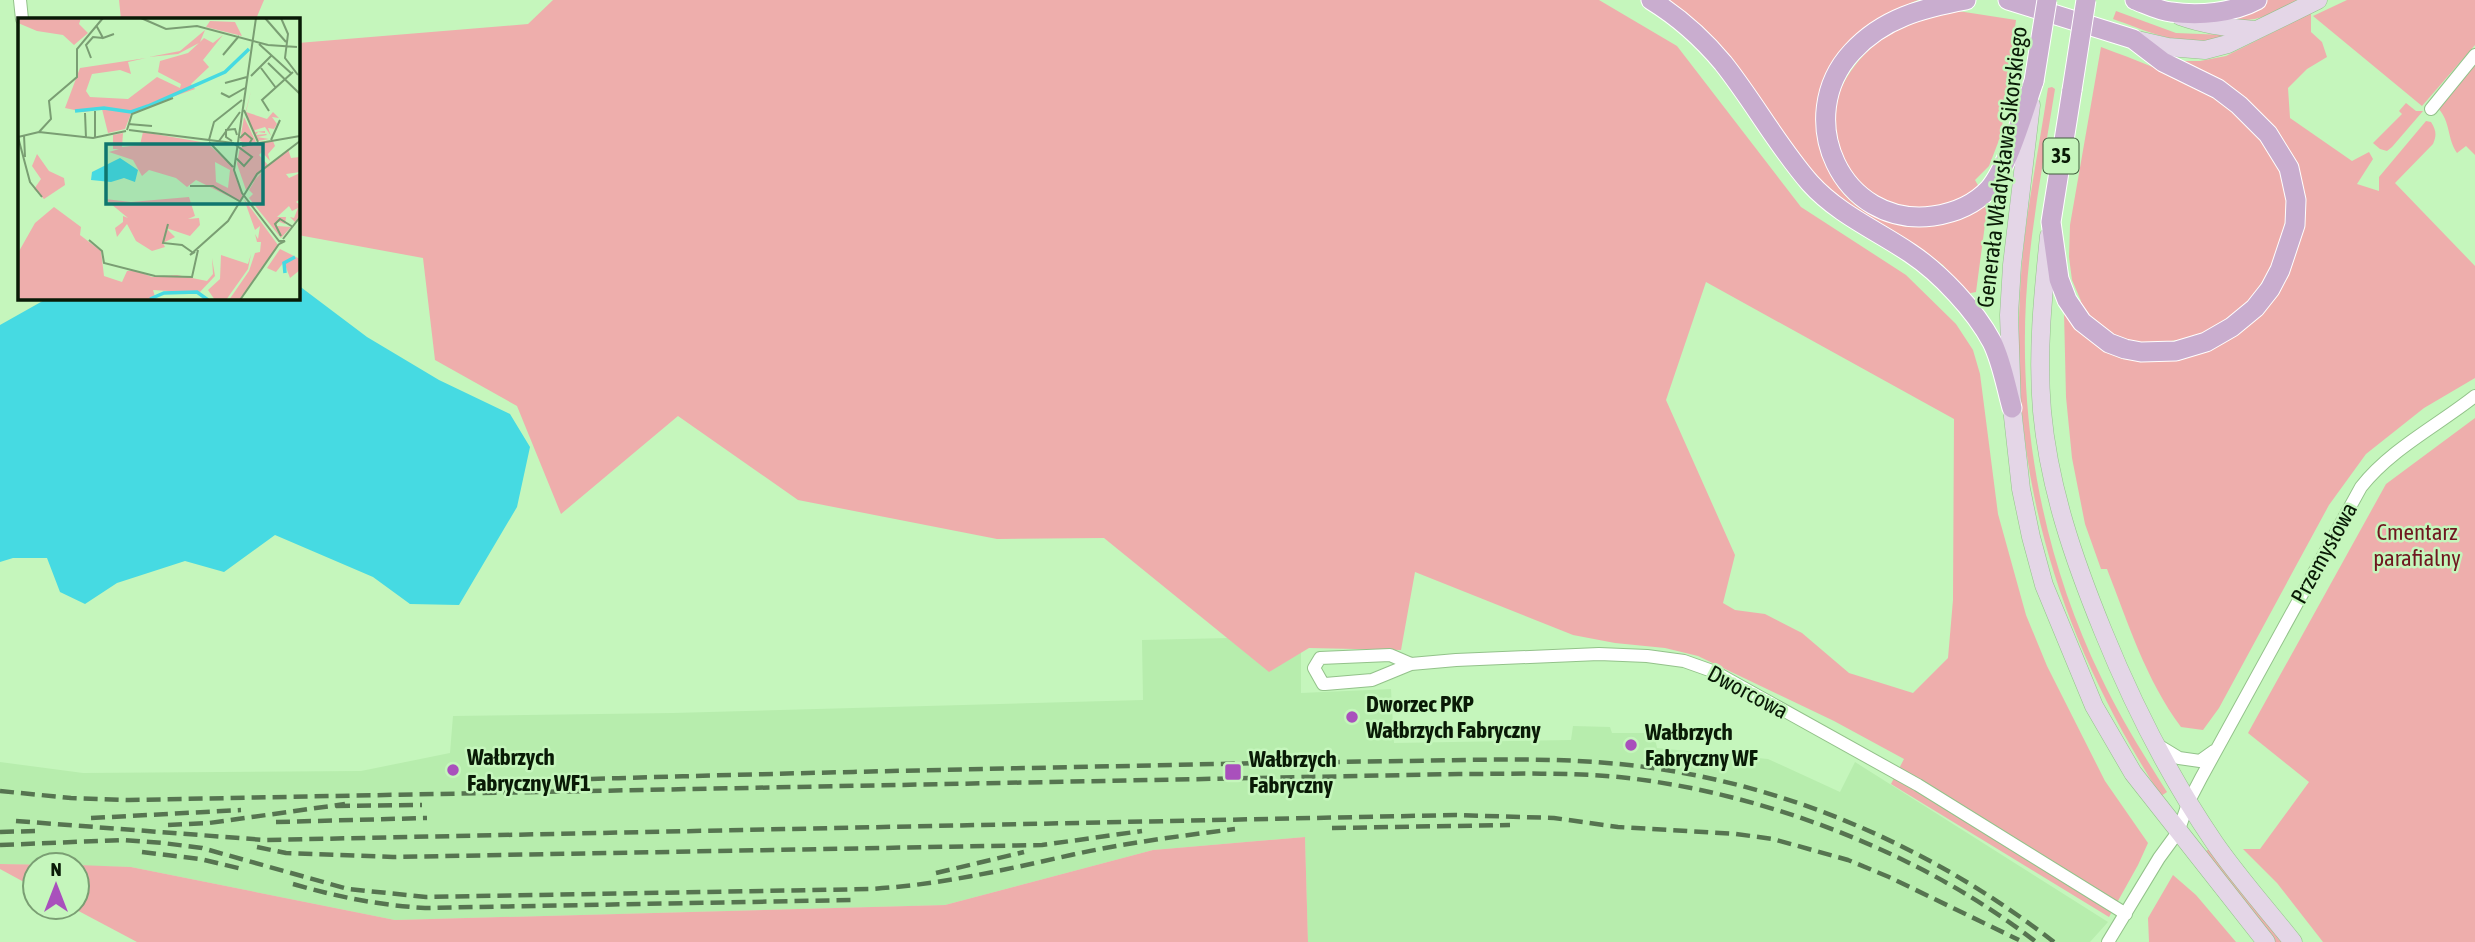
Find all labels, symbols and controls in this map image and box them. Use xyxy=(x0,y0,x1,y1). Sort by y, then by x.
inset map xyxy=(18,18,299,299)
street label: Generała Władysława Sikorskiego xyxy=(1972,25,2032,309)
road number: 35 xyxy=(2044,138,2078,174)
street label: Przemysłowa xyxy=(2286,498,2362,608)
park label: Cmentarz parafialny xyxy=(2373,519,2461,571)
street label: Dworcowa xyxy=(1703,660,1793,724)
place label: Dworzec PKP Wałbrzych Fabryczny xyxy=(1365,691,1541,743)
marker: Dworzec PKP Wałbrzych Fabryczny xyxy=(1344,709,1360,725)
place label: Wałbrzych Fabryczny WF xyxy=(1644,719,1758,771)
marker: Wałbrzych Fabryczny WF xyxy=(1623,737,1639,753)
place label: Wałbrzych Fabryczny WF1 xyxy=(466,744,591,796)
place label: Wałbrzych Fabryczny xyxy=(1248,746,1337,798)
marker: Wałbrzych Fabryczny WF1 xyxy=(445,762,461,778)
marker: Wałbrzych Fabryczny xyxy=(1223,762,1243,782)
north arrow xyxy=(21,851,91,921)
text: N xyxy=(50,858,62,880)

